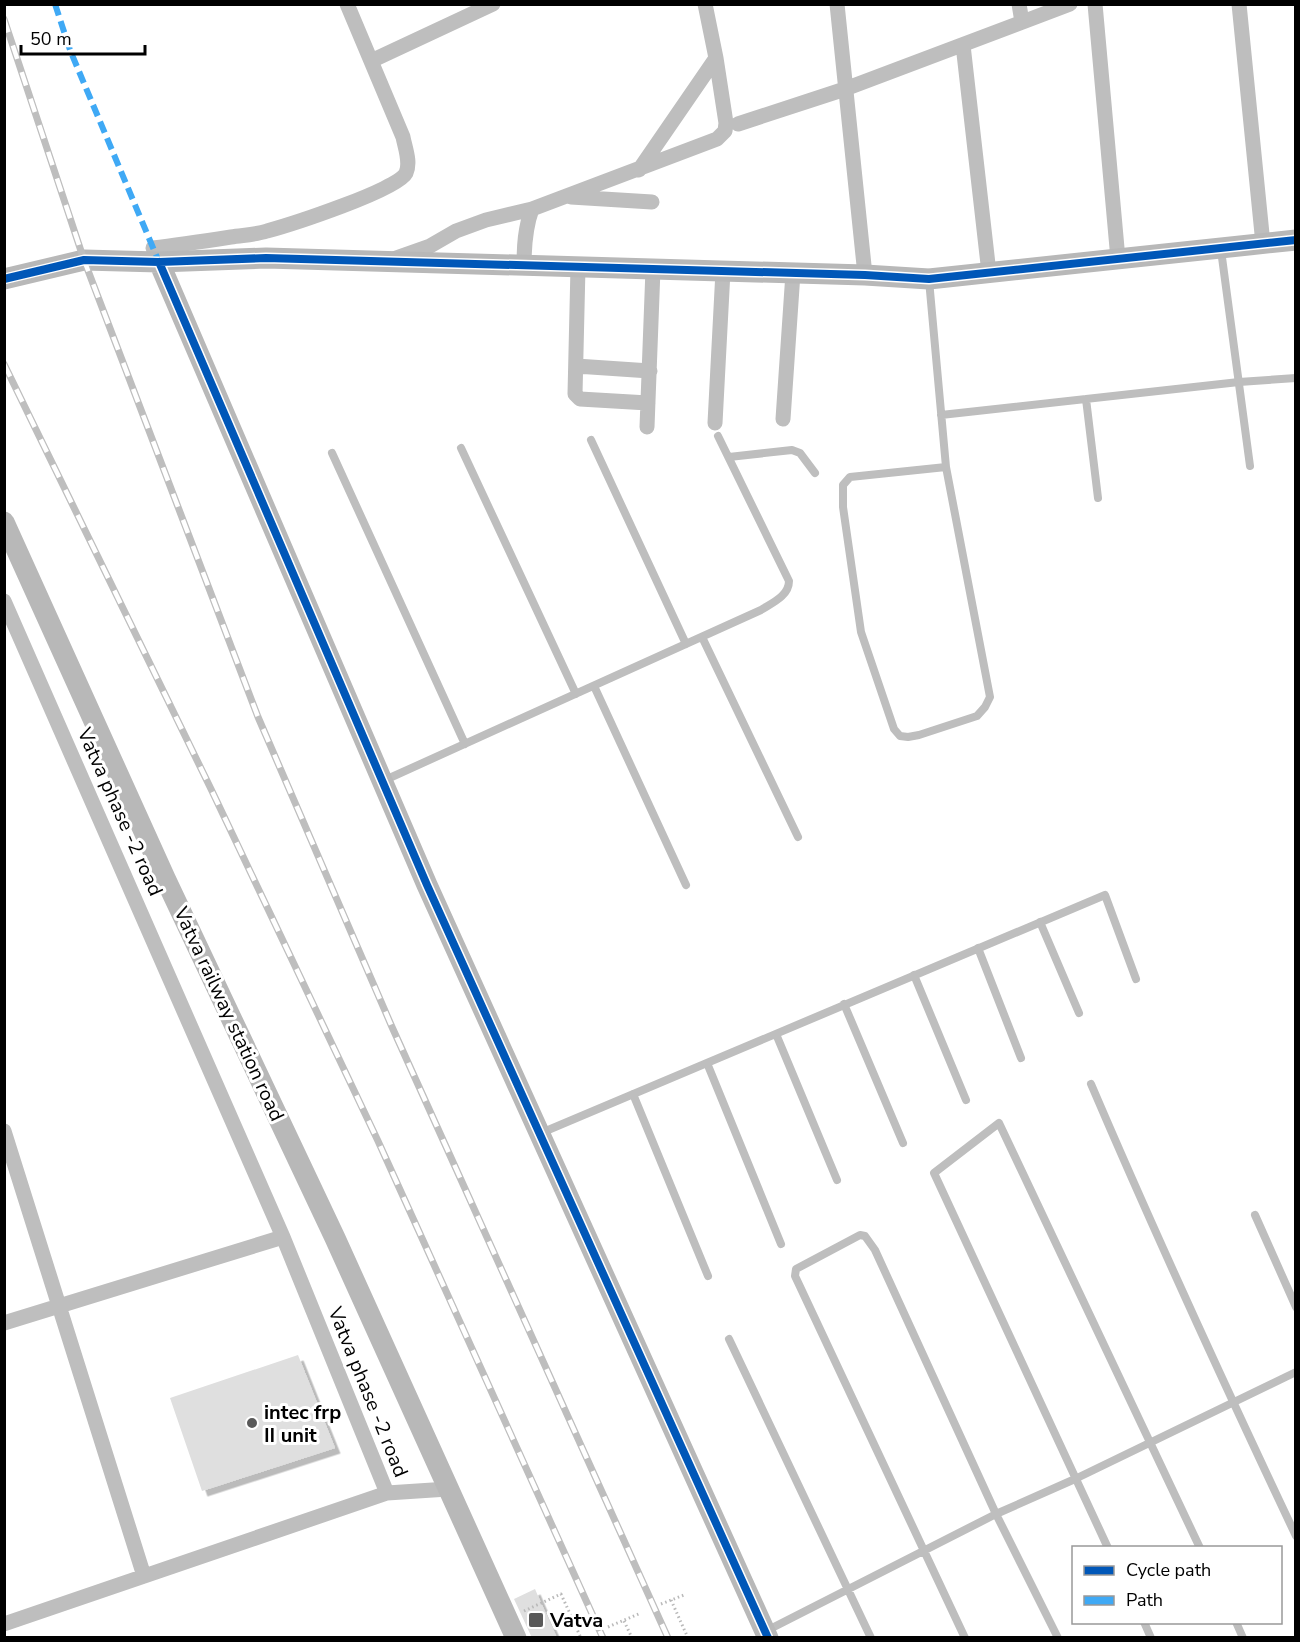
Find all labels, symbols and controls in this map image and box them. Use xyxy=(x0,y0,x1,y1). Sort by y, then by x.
scale bar xyxy=(21,18,146,56)
text: 50 m xyxy=(30,27,72,51)
street label: Vatva phase -2 road xyxy=(70,723,169,900)
street label: Vatva railway station road xyxy=(167,902,291,1126)
street label: Vatva phase -2 road xyxy=(321,1302,414,1481)
place label: intec frp II unit xyxy=(264,1399,341,1449)
marker: intec frp II unit xyxy=(245,1416,259,1430)
legend xyxy=(1072,1546,1282,1624)
text: Cycle path xyxy=(1126,1558,1211,1582)
text: Path xyxy=(1126,1588,1163,1612)
place label: Vatva xyxy=(549,1607,603,1634)
marker: Vatva xyxy=(527,1611,545,1629)

